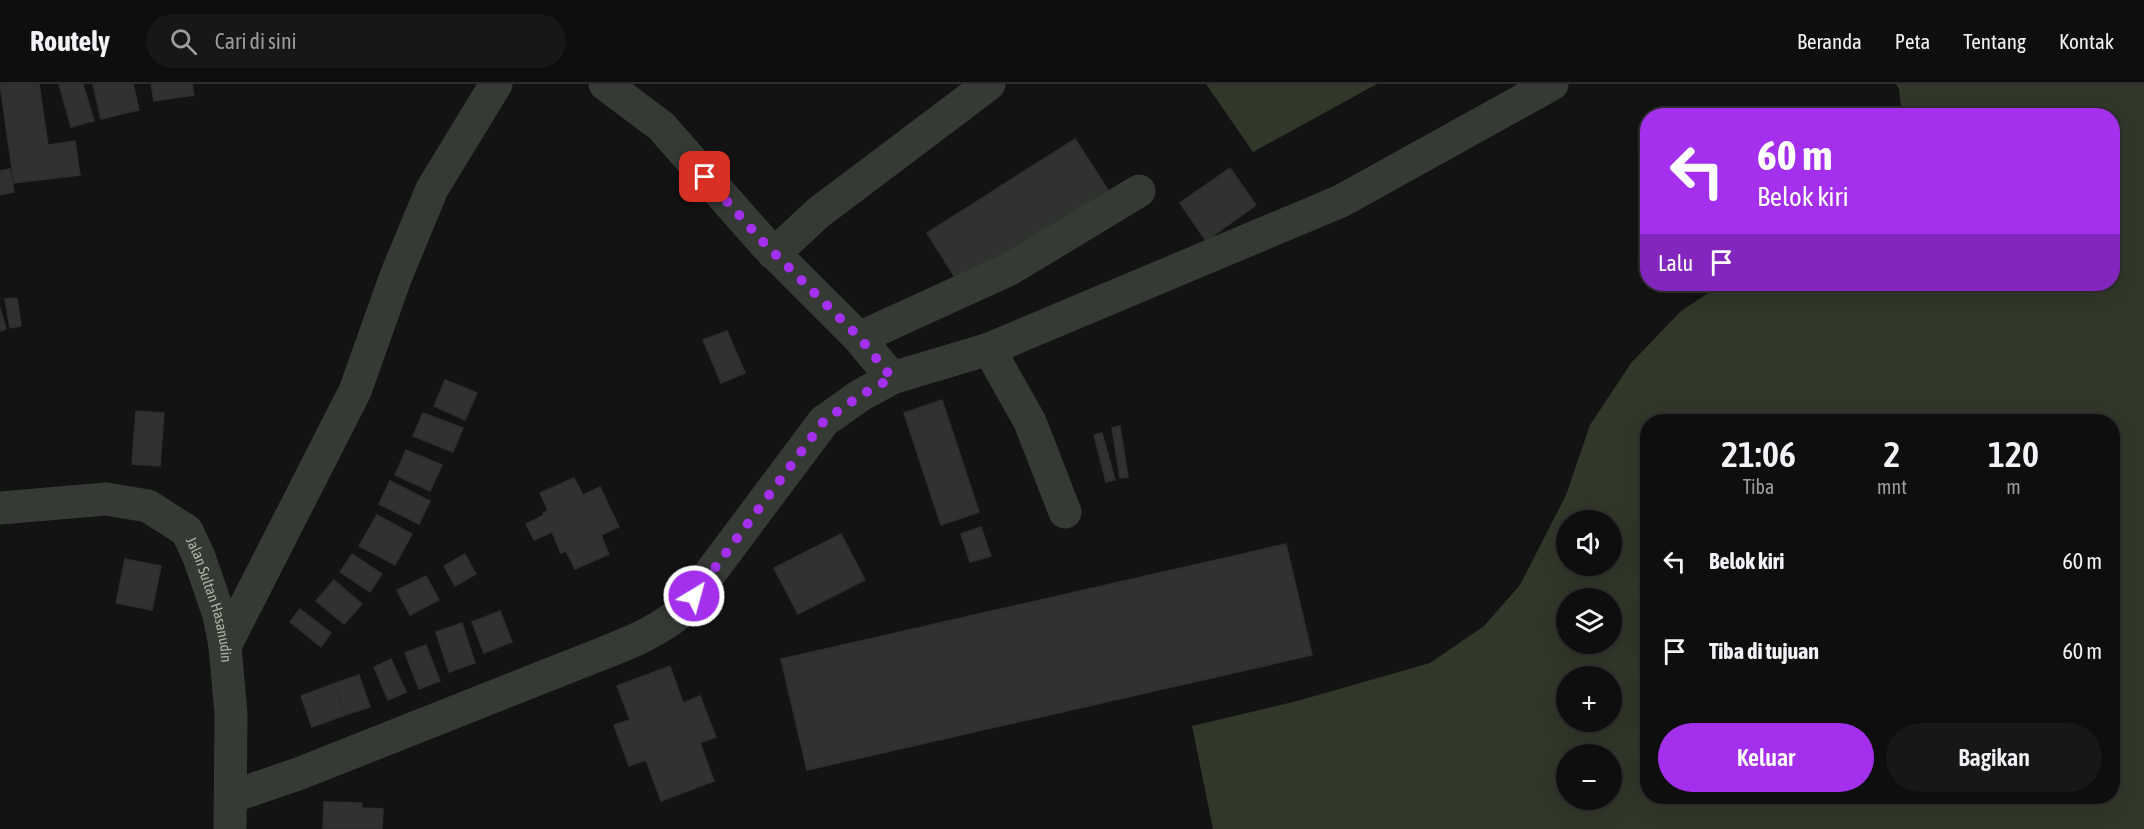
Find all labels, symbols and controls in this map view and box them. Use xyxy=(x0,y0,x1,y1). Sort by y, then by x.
search box xyxy=(146,14,566,68)
text: Routely xyxy=(30,25,110,57)
icon: search xyxy=(167,25,200,58)
text: Cari di sini xyxy=(215,28,297,54)
text: Beranda xyxy=(1797,29,1862,53)
text: Peta xyxy=(1895,29,1930,53)
text: Tentang xyxy=(1963,29,2026,53)
text: Kontak xyxy=(2059,29,2114,53)
text: 60 m xyxy=(1757,131,1832,179)
icon: left xyxy=(1658,132,1736,210)
pin xyxy=(679,151,730,202)
icon: arrive xyxy=(688,160,721,193)
text: Belok kiri xyxy=(1757,181,1849,212)
icon: arrive xyxy=(1705,246,1738,279)
text: Lalu xyxy=(1658,250,1693,276)
text: 21:06 xyxy=(1721,433,1796,475)
text: 2 xyxy=(1884,433,1900,475)
text: 120 xyxy=(1988,433,2039,475)
text: Tiba xyxy=(1743,475,1774,498)
text: mnt xyxy=(1877,475,1907,498)
text: m xyxy=(2006,475,2021,498)
map controls xyxy=(1556,510,1622,810)
button: sound xyxy=(1556,510,1622,576)
street label: Jalan Sultan Hasanudin xyxy=(183,534,235,663)
icon: left xyxy=(1658,545,1691,578)
text: Belok kiri xyxy=(1709,548,1784,574)
text: 60 m xyxy=(2062,548,2102,574)
position arrow xyxy=(662,564,726,628)
button: layers xyxy=(1556,588,1622,654)
icon: arrive xyxy=(1658,635,1691,668)
text: Tiba di tujuan xyxy=(1709,638,1819,664)
text: 60 m xyxy=(2062,638,2102,664)
button: + xyxy=(1556,666,1622,732)
button: Keluar xyxy=(1658,723,1874,792)
button: Bagikan xyxy=(1886,723,2102,792)
button: − xyxy=(1556,744,1622,810)

